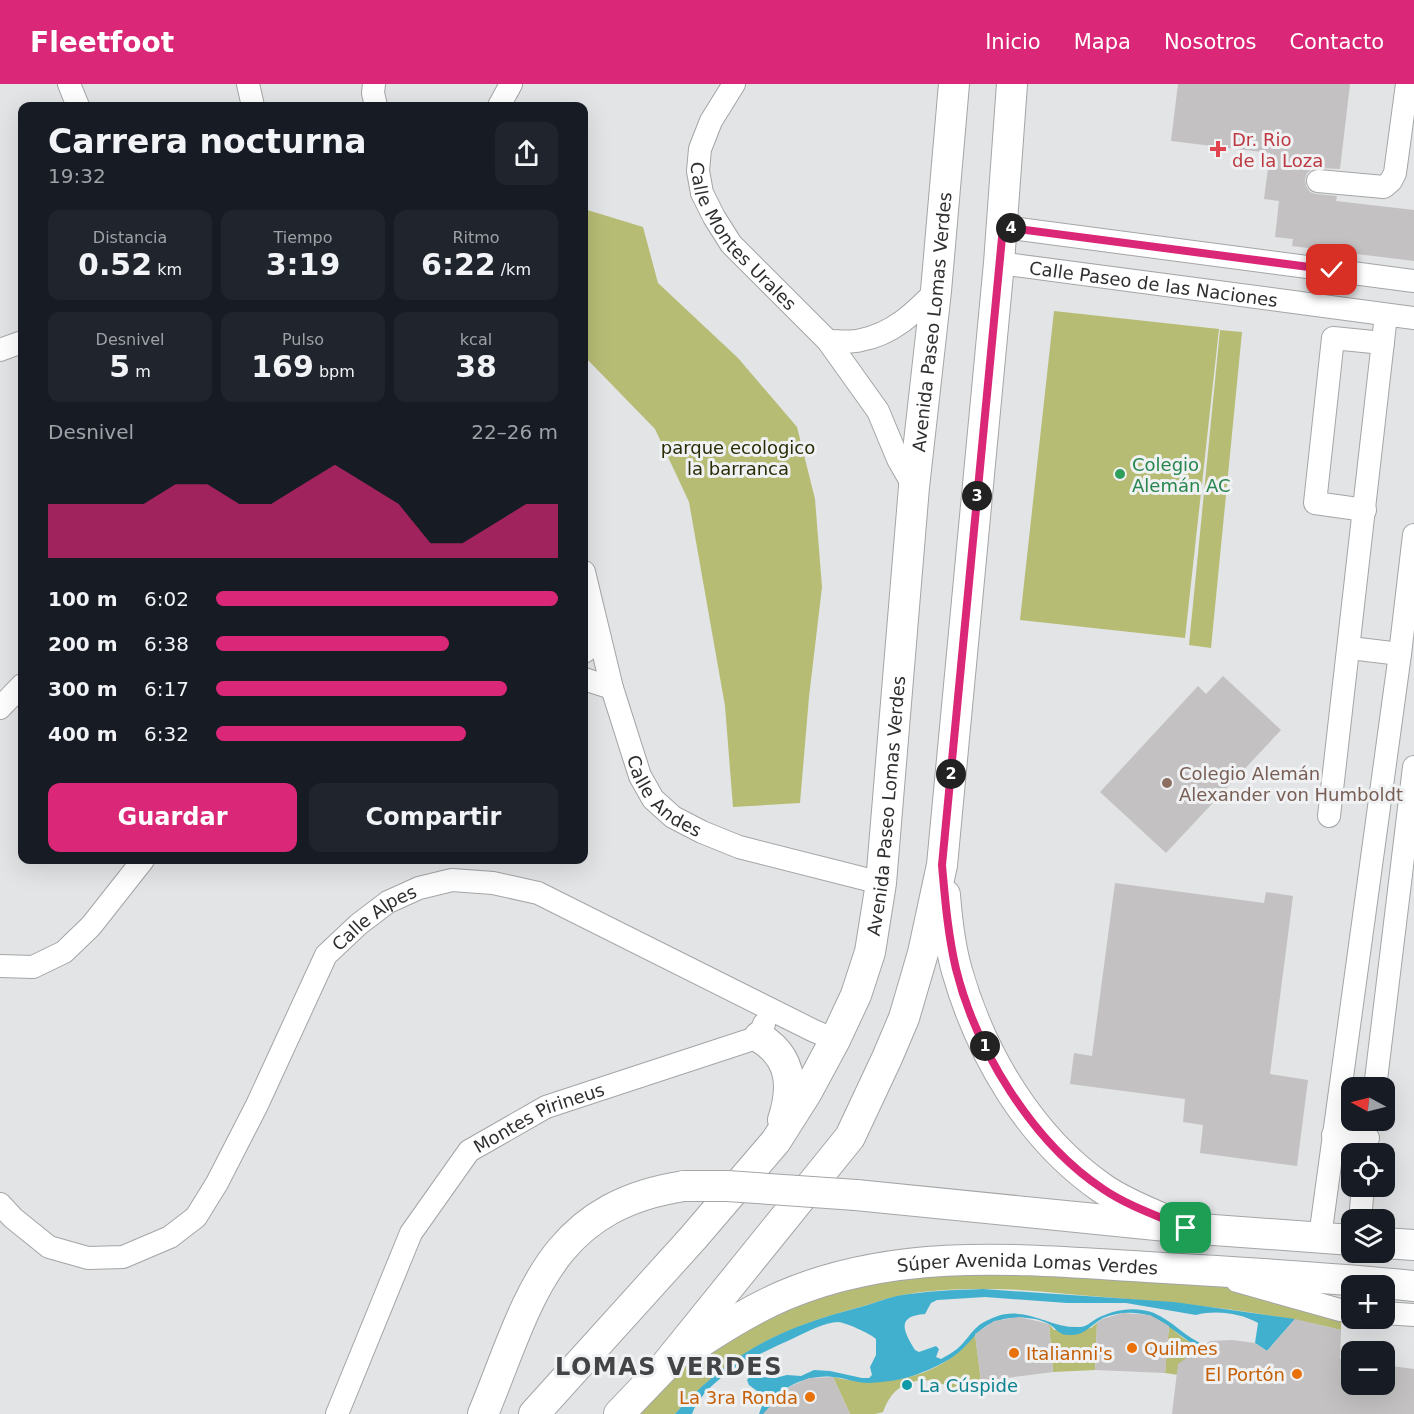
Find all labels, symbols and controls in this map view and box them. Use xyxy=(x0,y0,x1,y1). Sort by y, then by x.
text: Fleetfoot xyxy=(30,26,174,59)
text: Inicio xyxy=(985,30,1041,54)
text: Mapa xyxy=(1074,30,1131,54)
text: Nosotros xyxy=(1164,30,1256,54)
text: Contacto xyxy=(1289,30,1384,54)
text: Carrera nocturna xyxy=(48,122,366,161)
button: share xyxy=(495,122,558,185)
place label: Dr. Rio de la Loza xyxy=(1232,129,1323,171)
marker: Dr. Rio de la Loza xyxy=(1209,140,1227,158)
street label: Calle Montes Urales xyxy=(687,161,801,314)
text: 19:32 xyxy=(48,164,106,188)
street label: Avenida Paseo Lomas Verdes xyxy=(908,191,955,453)
pin: 4 xyxy=(996,213,1026,243)
text: 4 xyxy=(1005,218,1017,237)
text: Distancia xyxy=(93,228,167,247)
text: Tiempo xyxy=(273,228,333,247)
text: Ritmo xyxy=(452,228,500,247)
pin xyxy=(1306,244,1357,295)
text: 0.52 xyxy=(78,247,152,282)
text: 3:19 xyxy=(266,247,340,282)
text: 6:22 xyxy=(421,247,496,282)
icon: check xyxy=(1315,253,1348,286)
street label: Calle Paseo de las Naciones xyxy=(1028,257,1279,310)
text: km xyxy=(152,260,182,279)
text: /km xyxy=(496,260,531,279)
text: Desnivel xyxy=(96,330,164,349)
text: Pulso xyxy=(282,330,324,349)
text: kcal xyxy=(460,330,492,349)
text: 5 xyxy=(109,349,130,384)
text: 169 xyxy=(251,349,314,384)
text: 38 xyxy=(455,349,497,384)
text: m xyxy=(130,362,151,381)
text: bpm xyxy=(314,362,355,381)
text: Desnivel xyxy=(48,420,134,444)
text: 22–26 m xyxy=(471,420,558,444)
park label: parque ecologico la barranca xyxy=(661,437,815,479)
place label: Colegio Alemán AC xyxy=(1132,454,1231,496)
marker: Colegio Alemán AC xyxy=(1113,467,1127,481)
pin: 3 xyxy=(962,481,992,511)
text: 3 xyxy=(971,486,983,505)
text: 100 m xyxy=(48,587,118,611)
text: 6:02 xyxy=(144,587,189,611)
text: 200 m xyxy=(48,632,118,656)
text: 6:38 xyxy=(144,632,189,656)
street label: Avenida Paseo Lomas Verdes xyxy=(862,675,909,937)
text: 300 m xyxy=(48,677,118,701)
text: 6:17 xyxy=(144,677,189,701)
text: 400 m xyxy=(48,722,118,746)
text: 6:32 xyxy=(144,722,189,746)
street label: Calle Andes xyxy=(623,752,705,841)
pin: 2 xyxy=(936,759,966,789)
place label: Colegio Alemán Alexander von Humboldt xyxy=(1179,763,1403,805)
text: 2 xyxy=(945,764,957,783)
marker: Colegio Alemán Alexander von Humboldt xyxy=(1160,776,1174,790)
button: Guardar xyxy=(48,783,297,852)
button: Compartir xyxy=(309,783,558,852)
street label: Calle Alpes xyxy=(327,880,419,955)
pin: 1 xyxy=(970,1031,1000,1061)
text: 1 xyxy=(979,1036,991,1055)
north arrow xyxy=(1341,1077,1395,1131)
map controls xyxy=(1341,1077,1395,1395)
street label: Montes Pirineus xyxy=(470,1078,607,1157)
button: locate xyxy=(1341,1143,1395,1197)
pin xyxy=(1160,1202,1211,1253)
button: layers xyxy=(1341,1209,1395,1263)
icon: arrive xyxy=(1169,1211,1202,1244)
street label: Súper Avenida Lomas Verdes xyxy=(896,1249,1159,1278)
button: + xyxy=(1341,1275,1395,1329)
place label: Quilmes xyxy=(1144,1338,1218,1359)
marker: Quilmes xyxy=(1125,1341,1139,1355)
button: − xyxy=(1341,1341,1395,1395)
place label: Italianni's xyxy=(1026,1343,1113,1364)
marker: Italianni's xyxy=(1007,1346,1021,1360)
district label: LOMAS VERDES xyxy=(555,1353,783,1381)
place label: El Portón xyxy=(1205,1364,1285,1385)
marker: El Portón xyxy=(1290,1367,1304,1381)
place label: La Cúspide xyxy=(919,1375,1018,1396)
marker: La Cúspide xyxy=(900,1378,914,1392)
place label: La 3ra Ronda xyxy=(679,1387,798,1408)
marker: La 3ra Ronda xyxy=(803,1390,817,1404)

